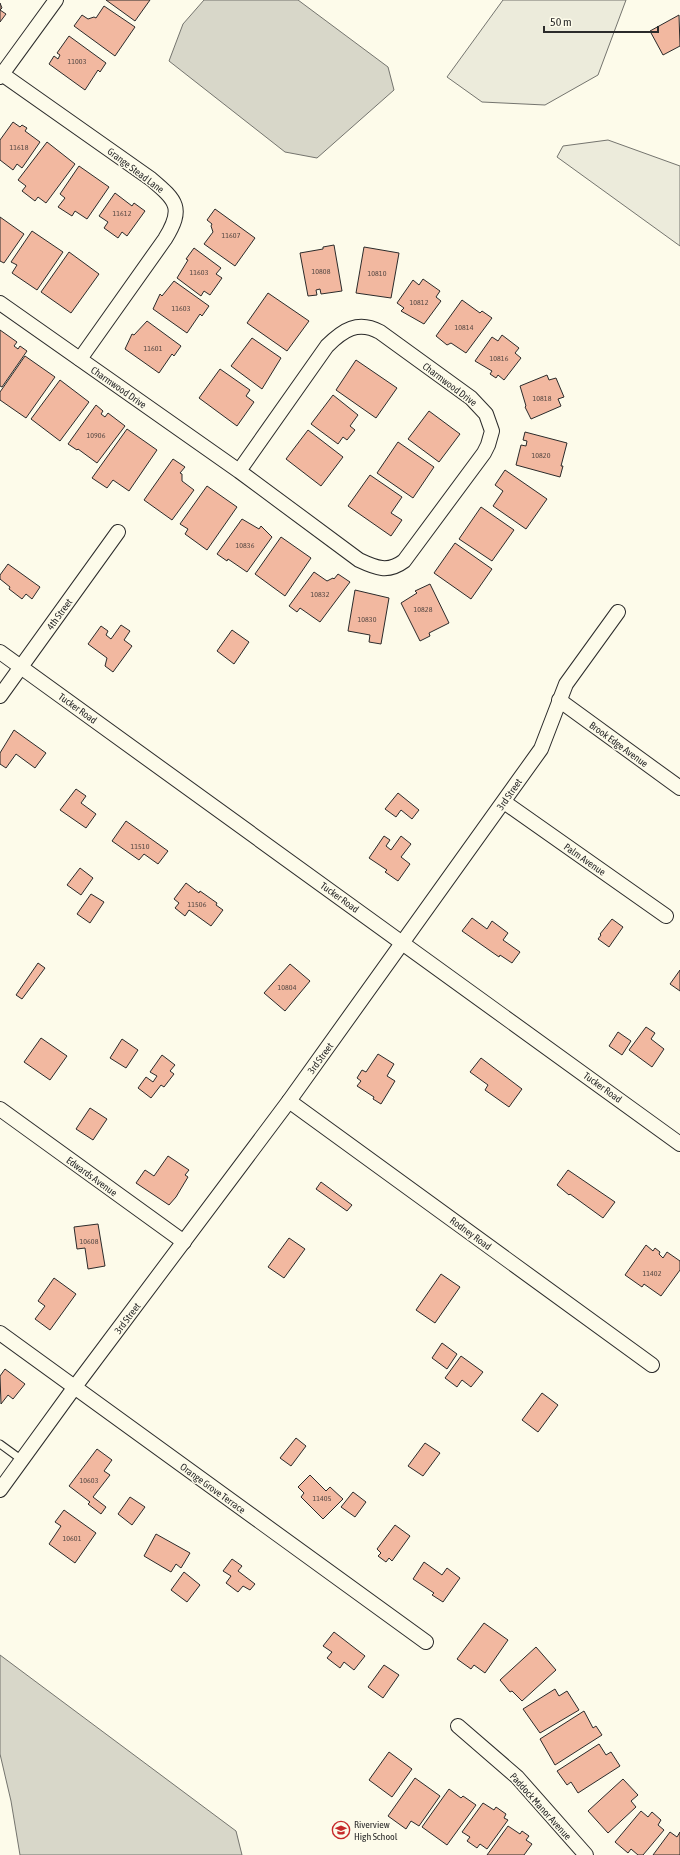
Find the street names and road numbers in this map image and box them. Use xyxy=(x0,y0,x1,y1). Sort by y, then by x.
street label: Grange Stead Lane xyxy=(105,146,166,195)
street label: Charmwood Drive xyxy=(420,360,479,409)
street label: Charmwood Drive xyxy=(89,364,149,411)
street label: 4th Street xyxy=(44,597,74,632)
street label: Tucker Road xyxy=(56,691,99,726)
street label: Brook Edge Avenue xyxy=(587,720,650,770)
street label: 3rd Street xyxy=(495,776,524,812)
street label: Palm Avenue xyxy=(562,841,608,878)
street label: Tucker Road xyxy=(318,880,361,915)
street label: 3rd Street xyxy=(305,1041,335,1076)
street label: Tucker Road xyxy=(581,1070,624,1105)
street label: Edwards Avenue xyxy=(64,1154,119,1199)
street label: Rodney Road xyxy=(448,1215,494,1252)
street label: 3rd Street xyxy=(112,1301,143,1336)
street label: Orange Grove Terrace xyxy=(178,1461,248,1516)
street label: Paddock Manor Avenue xyxy=(508,1771,574,1842)

